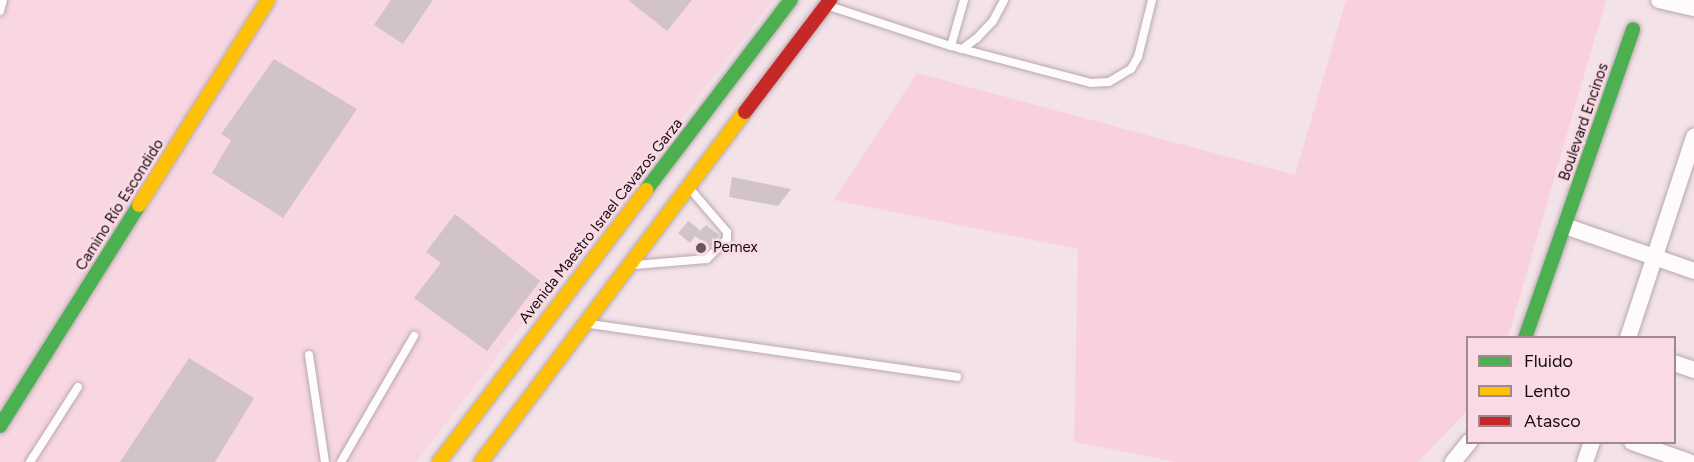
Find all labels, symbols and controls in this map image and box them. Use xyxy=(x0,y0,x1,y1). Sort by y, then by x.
street label: Boulevard Encinos xyxy=(1555,61,1613,183)
street label: Avenida Maestro Israel Cavazos Garza xyxy=(515,115,687,327)
street label: Camino Río Escondido xyxy=(72,136,168,274)
place label: Pemex xyxy=(713,239,758,257)
marker: Pemex xyxy=(694,241,708,255)
legend xyxy=(1466,336,1676,444)
text: Fluido xyxy=(1524,350,1573,372)
text: Lento xyxy=(1524,380,1570,402)
text: Atasco xyxy=(1524,410,1581,432)

